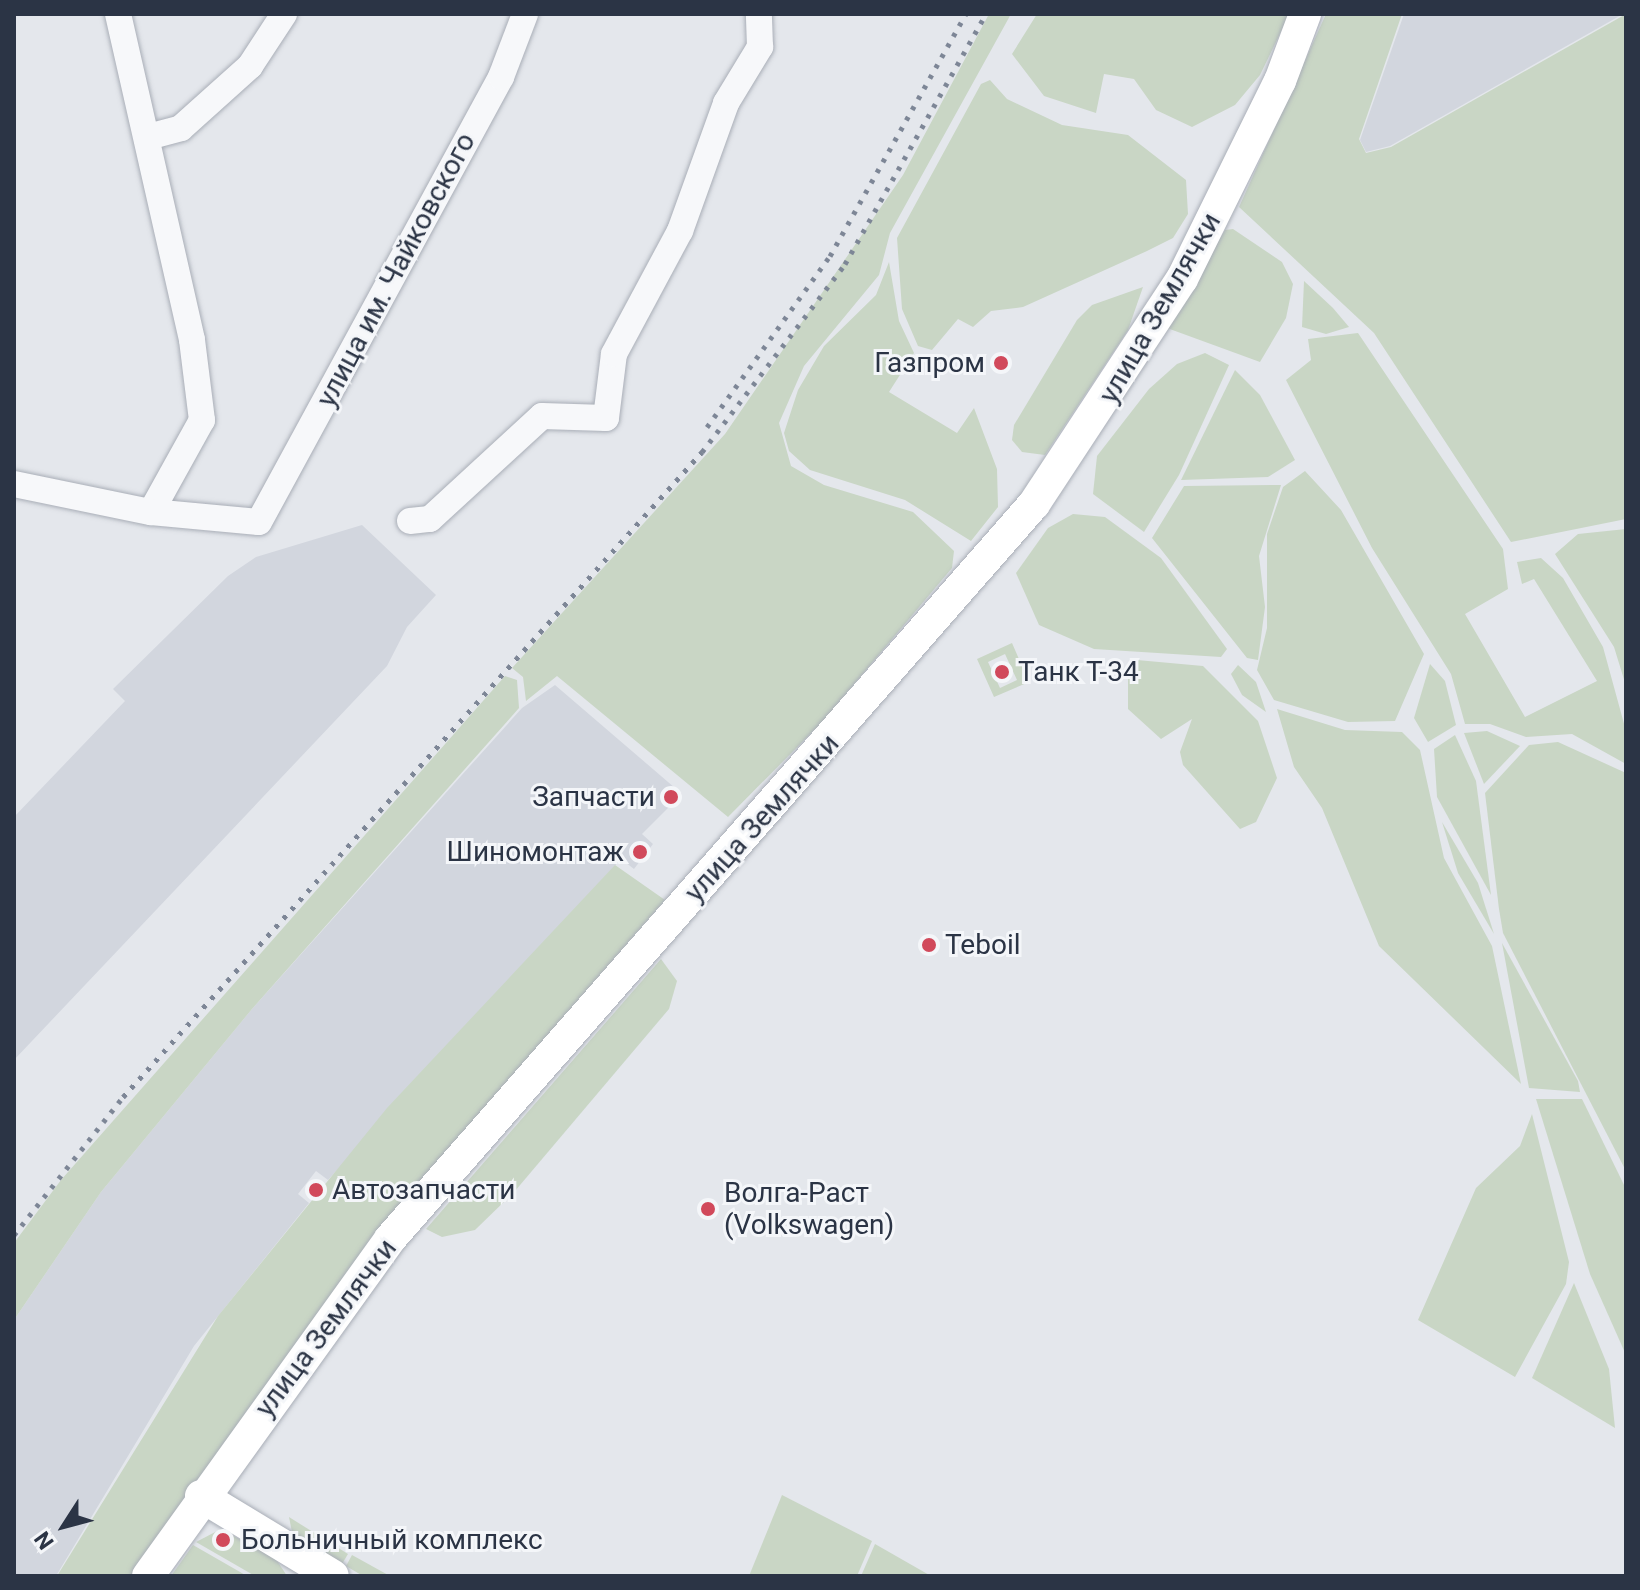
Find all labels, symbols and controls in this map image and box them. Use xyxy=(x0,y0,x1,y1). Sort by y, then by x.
street label: улица им. Чайковского xyxy=(309,127,483,413)
street label: улица Землячки xyxy=(1092,207,1228,409)
place label: Газпром xyxy=(874,346,985,380)
marker: Газпром xyxy=(992,354,1010,372)
place label: Танк Т-34 xyxy=(1018,655,1139,689)
marker: Танк Т-34 xyxy=(993,663,1011,681)
street label: улица Землячки xyxy=(678,727,846,909)
place label: Запчасти xyxy=(532,780,655,814)
marker: Запчасти xyxy=(662,788,680,806)
place label: Шиномонтаж xyxy=(447,835,624,869)
marker: Шиномонтаж xyxy=(631,843,649,861)
place label: Teboil xyxy=(945,928,1021,962)
marker: Teboil xyxy=(920,936,938,954)
place label: Автозапчасти xyxy=(332,1173,515,1207)
place label: Волга-Раст (Volkswagen) xyxy=(724,1176,895,1242)
marker: Автозапчасти xyxy=(307,1181,325,1199)
marker: Волга-Раст (Volkswagen) xyxy=(699,1200,717,1218)
street label: улица Землячки xyxy=(248,1232,404,1424)
north arrow xyxy=(24,1486,104,1566)
place label: Больничный комплекс xyxy=(241,1523,543,1557)
text: N xyxy=(30,1527,59,1554)
marker: Больничный комплекс xyxy=(212,1529,234,1551)

